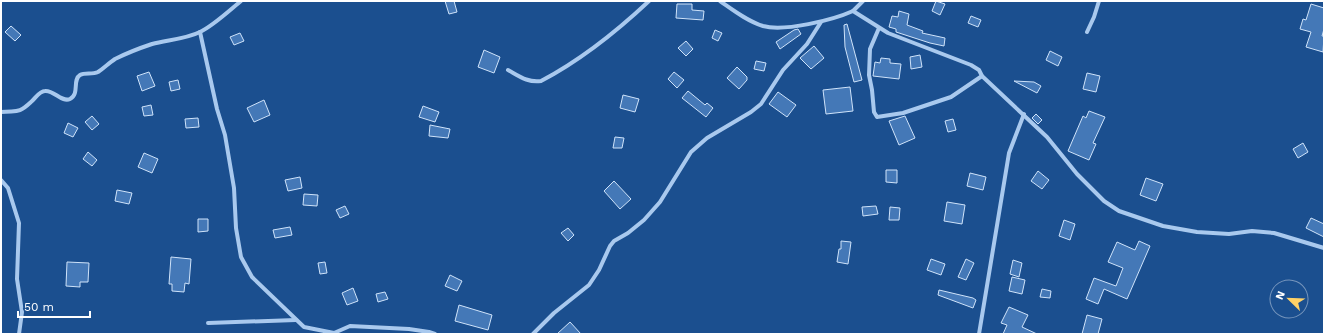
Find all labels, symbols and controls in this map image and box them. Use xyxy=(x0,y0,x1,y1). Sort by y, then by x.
north arrow xyxy=(1269,279,1309,319)
text: N xyxy=(1273,289,1288,302)
scale bar xyxy=(18,293,90,319)
text: 50 m xyxy=(24,300,54,314)

